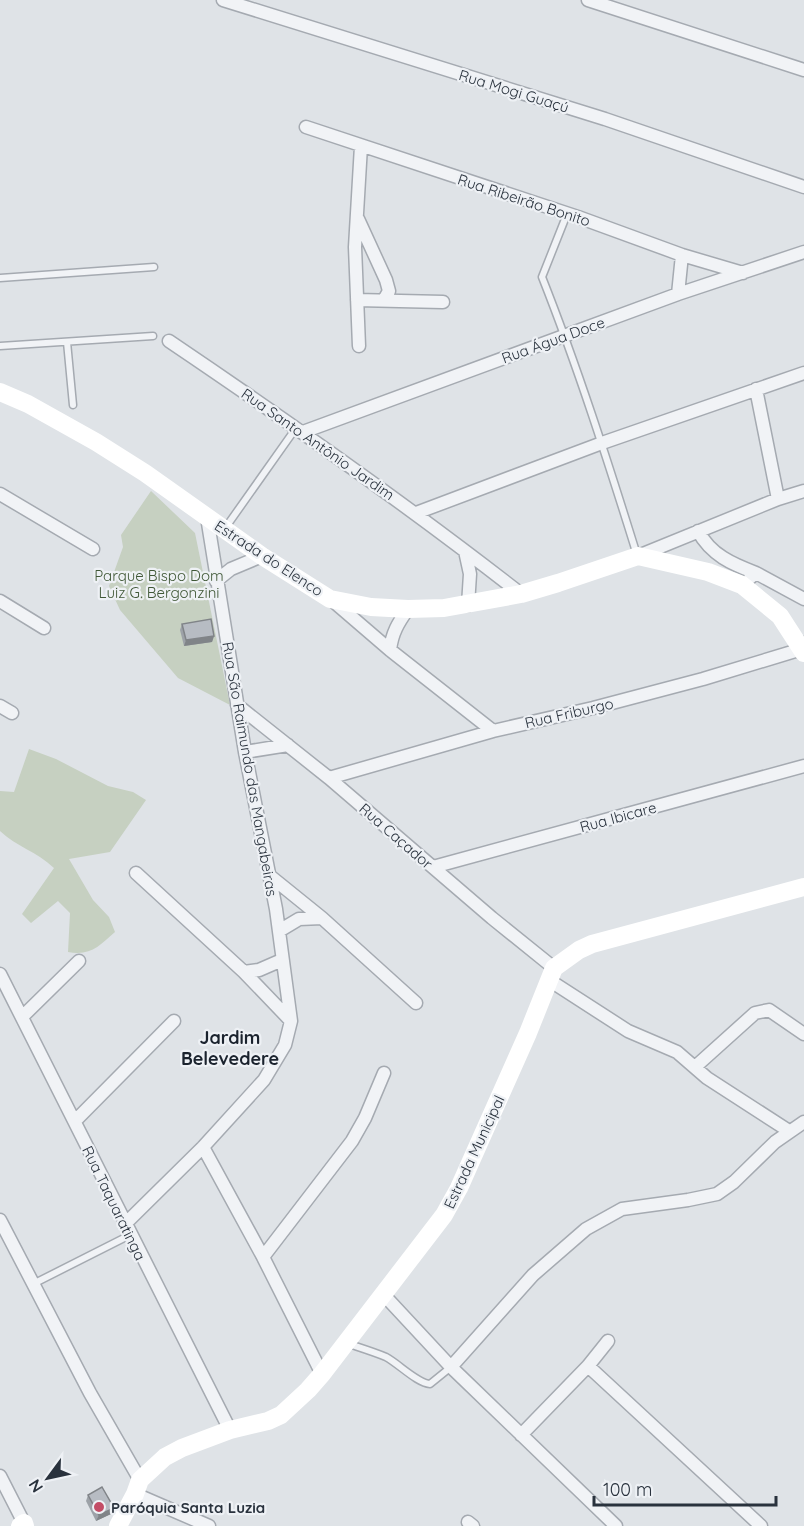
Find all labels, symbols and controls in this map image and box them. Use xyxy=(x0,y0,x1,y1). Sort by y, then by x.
street label: Rua Mogi Guaçú xyxy=(457,65,571,117)
street label: Rua Ribeirão Bonito xyxy=(455,170,593,230)
street label: Rua Água Doce xyxy=(499,313,607,367)
street label: Rua Santo Antônio Jardim xyxy=(238,384,398,504)
street label: Estrada do Elenco xyxy=(211,516,327,600)
park label: Parque Bispo Dom Luiz G. Bergonzini xyxy=(94,566,224,602)
street label: Rua São Raimundo das Mangabeiras xyxy=(218,640,282,898)
street label: Rua Friburgo xyxy=(523,694,615,732)
street label: Rua Ibicare xyxy=(578,798,658,836)
street label: Rua Caçador xyxy=(355,799,437,873)
district label: Jardim Belevedere xyxy=(181,1026,279,1070)
street label: Estrada Municipal xyxy=(439,1092,509,1212)
street label: Rua Taquaratinga xyxy=(78,1143,150,1263)
north arrow xyxy=(18,1448,78,1508)
scale bar xyxy=(594,1469,776,1507)
text: N xyxy=(24,1476,47,1497)
text: 100 m xyxy=(603,1478,652,1501)
place label: Paróquia Santa Luzia xyxy=(111,1498,265,1517)
marker: Paróquia Santa Luzia xyxy=(92,1500,106,1514)

